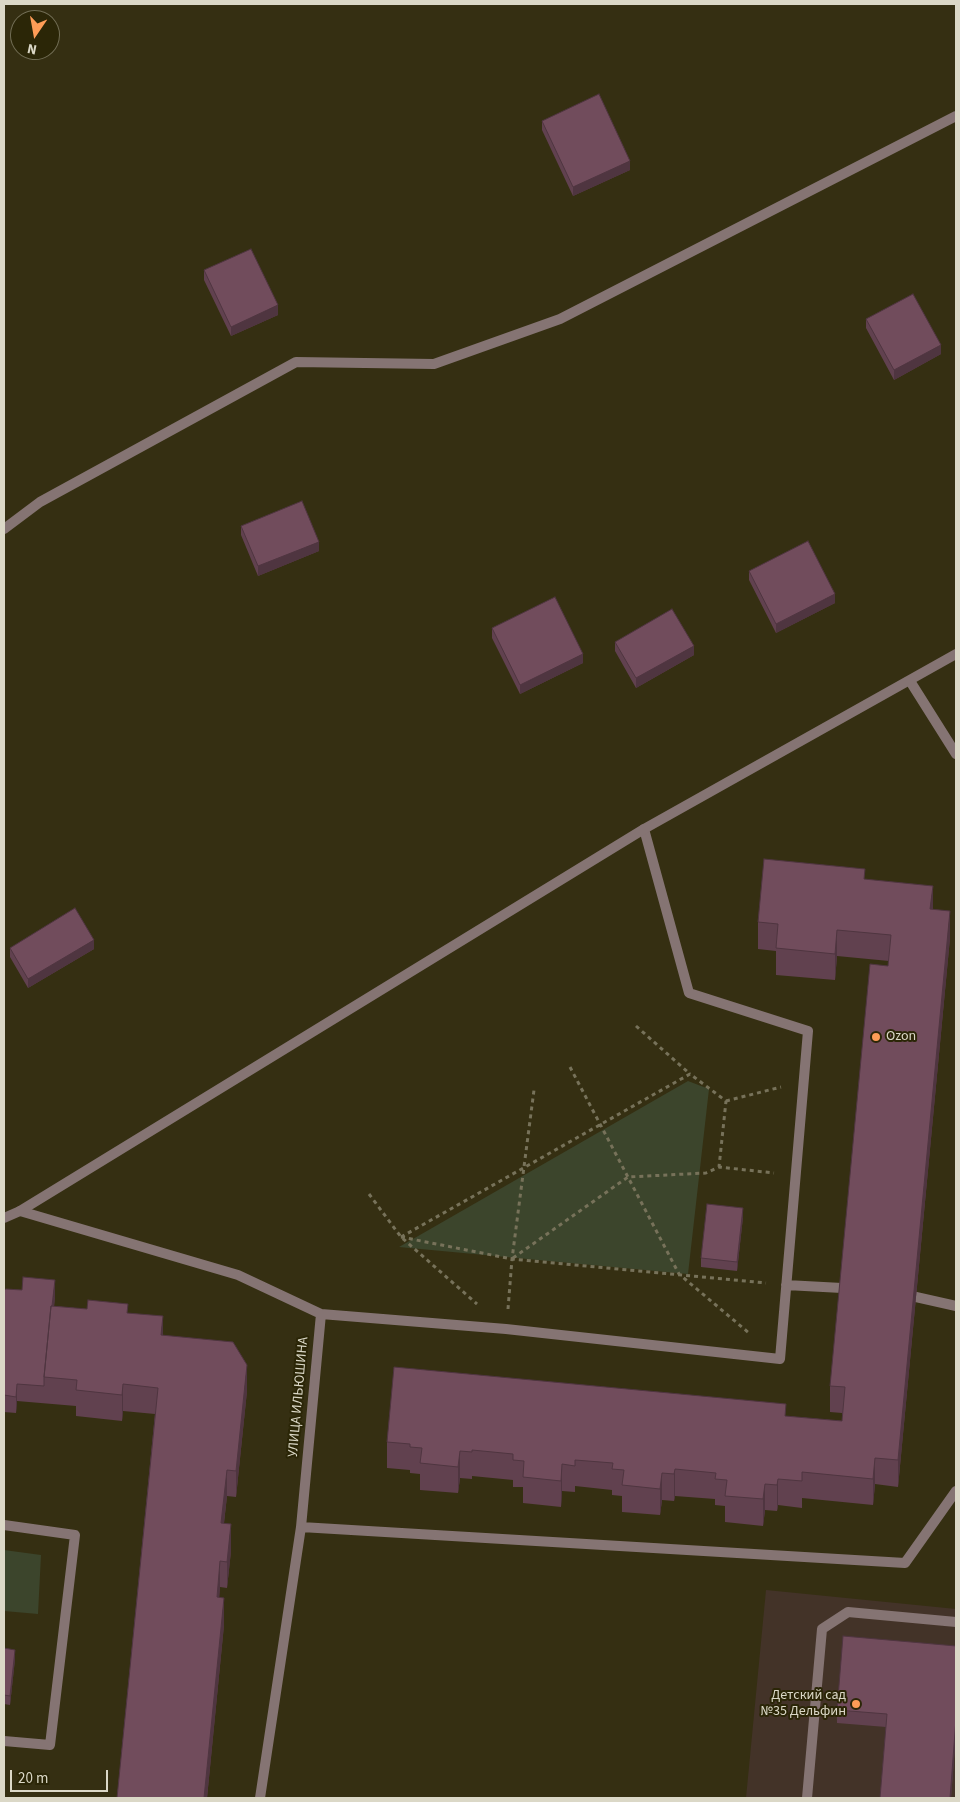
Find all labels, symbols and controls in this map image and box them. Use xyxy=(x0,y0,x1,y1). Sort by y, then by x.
north arrow xyxy=(10,10,60,60)
text: N xyxy=(25,38,39,59)
place label: Ozon xyxy=(886,1029,916,1045)
marker: Ozon xyxy=(870,1031,882,1043)
street label: УЛИЦА ИЛЬЮШИНА xyxy=(285,1336,313,1458)
place label: Детский сад №35 Дельфин xyxy=(760,1688,846,1720)
marker: Детский сад №35 Дельфин xyxy=(850,1698,862,1710)
scale bar xyxy=(12,1760,110,1792)
text: 20 m xyxy=(18,1768,48,1789)

